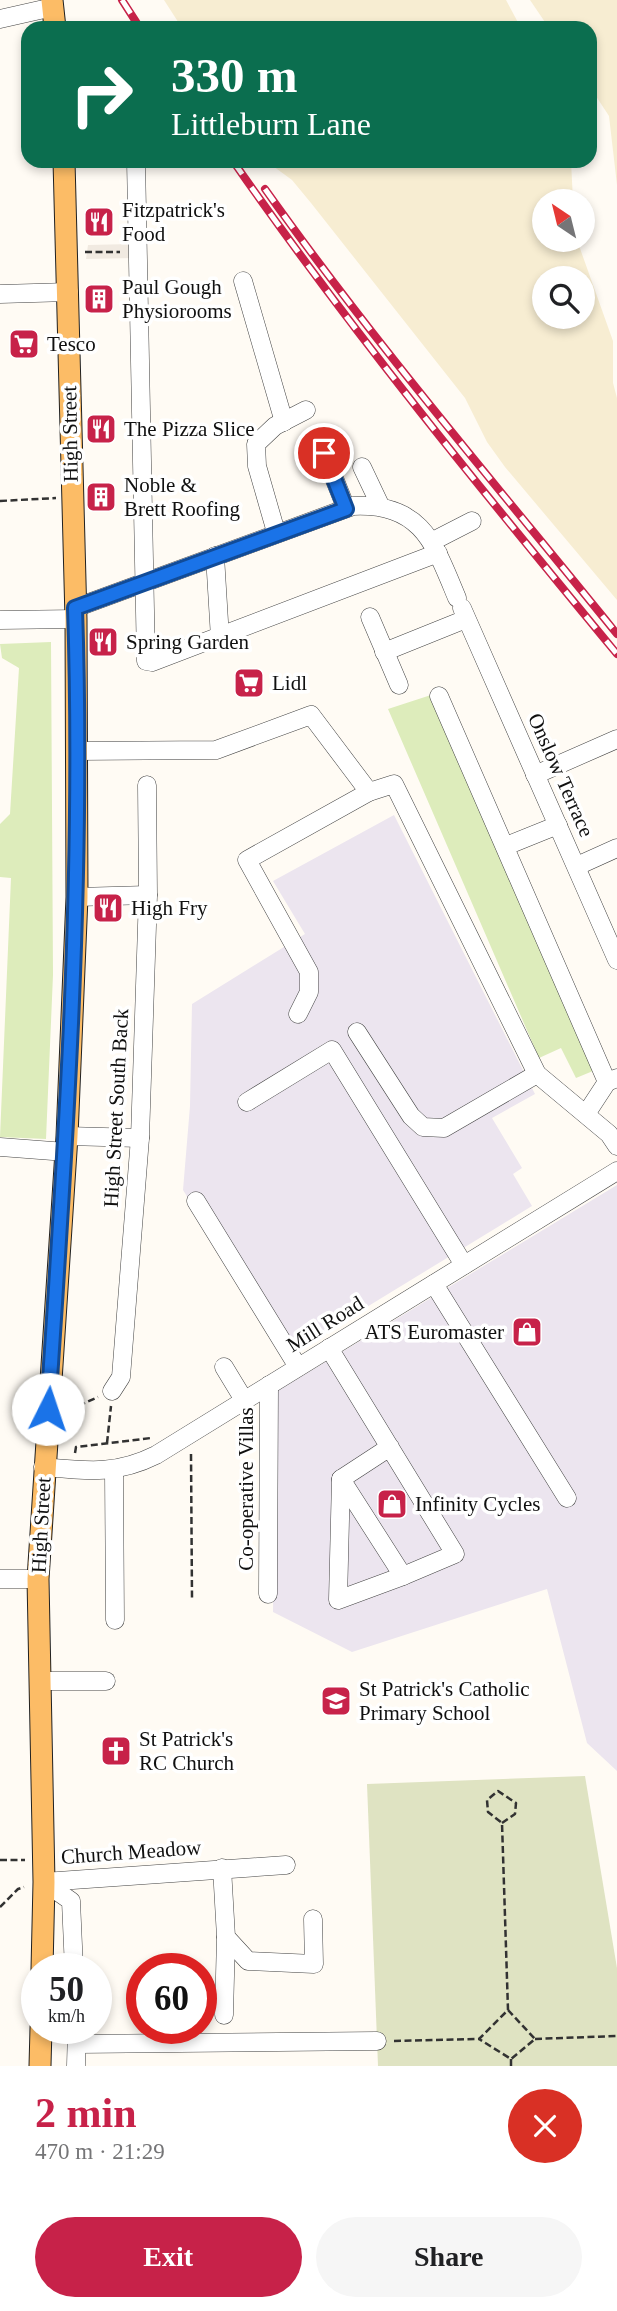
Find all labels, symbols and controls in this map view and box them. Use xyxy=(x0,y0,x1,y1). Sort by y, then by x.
text: 330 m xyxy=(171,48,298,103)
icon: right xyxy=(56,49,147,140)
text: Littleburn Lane xyxy=(171,106,371,142)
north arrow xyxy=(532,189,595,252)
map controls xyxy=(532,189,595,329)
place label: Fitzpatrick's Food xyxy=(122,198,225,246)
restaurant icon: Fitzpatrick's Food xyxy=(82,205,116,239)
button: search xyxy=(532,266,595,329)
place label: Paul Gough Physiorooms xyxy=(122,275,232,323)
building icon: Paul Gough Physiorooms xyxy=(82,282,116,316)
supermarket icon: Tesco xyxy=(7,327,41,361)
place label: Tesco xyxy=(47,332,96,356)
street label: High Street xyxy=(57,386,83,482)
restaurant icon: The Pizza Slice xyxy=(84,412,118,446)
place label: The Pizza Slice xyxy=(124,417,255,441)
pin xyxy=(294,423,354,483)
icon: arrive xyxy=(305,434,343,472)
place label: Noble & Brett Roofing xyxy=(124,473,241,521)
building icon: Noble & Brett Roofing xyxy=(84,480,118,514)
restaurant icon: Spring Garden xyxy=(86,625,120,659)
place label: Spring Garden xyxy=(126,630,250,654)
supermarket icon: Lidl xyxy=(232,666,266,700)
place label: Lidl xyxy=(272,671,307,695)
street label: Onslow Terrace xyxy=(523,709,599,841)
restaurant icon: High Fry xyxy=(91,891,125,925)
place label: High Fry xyxy=(131,896,208,920)
street label: High Street South Back xyxy=(99,1008,133,1208)
street label: Mill Road xyxy=(282,1291,368,1357)
shop icon: ATS Euromaster xyxy=(510,1315,544,1349)
place label: ATS Euromaster xyxy=(365,1320,504,1344)
position arrow xyxy=(11,1372,85,1446)
street label: Co-operative Villas xyxy=(234,1407,258,1571)
street label: High Street xyxy=(26,1476,56,1574)
shop icon: Infinity Cycles xyxy=(375,1487,409,1521)
place label: Infinity Cycles xyxy=(415,1492,540,1516)
place label: St Patrick's Catholic Primary School xyxy=(359,1677,530,1725)
school or university icon: St Patrick's Catholic Primary School xyxy=(319,1684,353,1718)
place label: St Patrick's RC Church xyxy=(139,1727,235,1775)
church icon: St Patrick's RC Church xyxy=(99,1734,133,1768)
street label: Church Meadow xyxy=(60,1835,203,1869)
speed limit sign: 60 xyxy=(126,1953,217,2044)
text: 50 xyxy=(49,1970,84,2009)
text: km/h xyxy=(48,2006,85,2026)
button: close xyxy=(508,2089,582,2163)
text: 2 min xyxy=(35,2090,137,2136)
text: 470 m · 21:29 xyxy=(35,2139,165,2164)
button: Exit xyxy=(35,2217,302,2297)
button: Share xyxy=(316,2217,582,2297)

